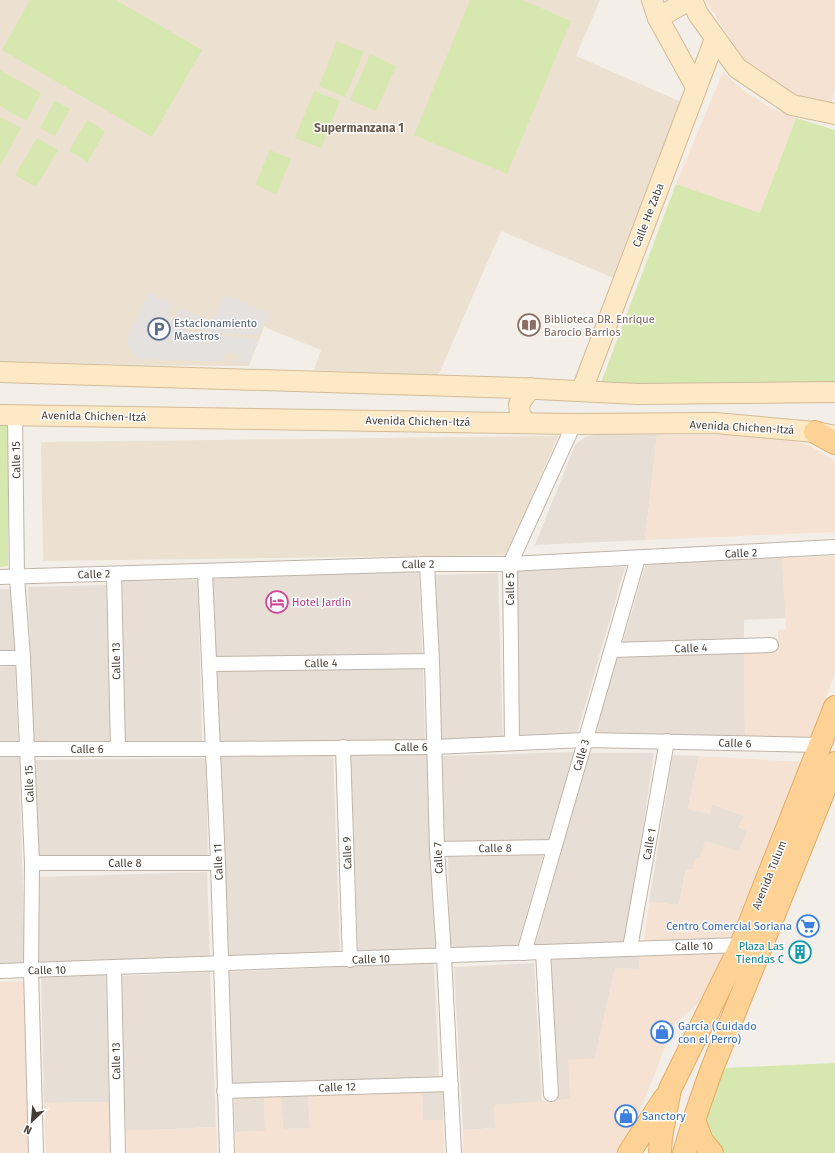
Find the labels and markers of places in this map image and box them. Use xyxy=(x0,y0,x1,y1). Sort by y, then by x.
library icon: Biblioteca DR. Enrique Barocio Barrios xyxy=(516,312,542,338)
place label: Biblioteca DR. Enrique Barocio Barrios xyxy=(544,313,655,339)
parking icon: Estacionamiento Maestros xyxy=(146,316,172,342)
place label: Estacionamiento Maestros xyxy=(174,317,257,343)
hotel icon: Hotel Jardin xyxy=(264,589,290,615)
place label: Hotel Jardin xyxy=(292,596,351,609)
supermarket icon: Centro Comercial Soriana xyxy=(795,913,821,939)
place label: Centro Comercial Soriana xyxy=(666,920,792,933)
building icon: Plaza Las Tiendas C xyxy=(787,939,813,965)
place label: Plaza Las Tiendas C xyxy=(736,940,784,966)
shop icon: García (Cuidado con el Perro) xyxy=(649,1019,675,1045)
place label: García (Cuidado con el Perro) xyxy=(678,1020,757,1046)
shop icon: Sanctory xyxy=(613,1103,639,1129)
place label: Sanctory xyxy=(642,1110,686,1123)

